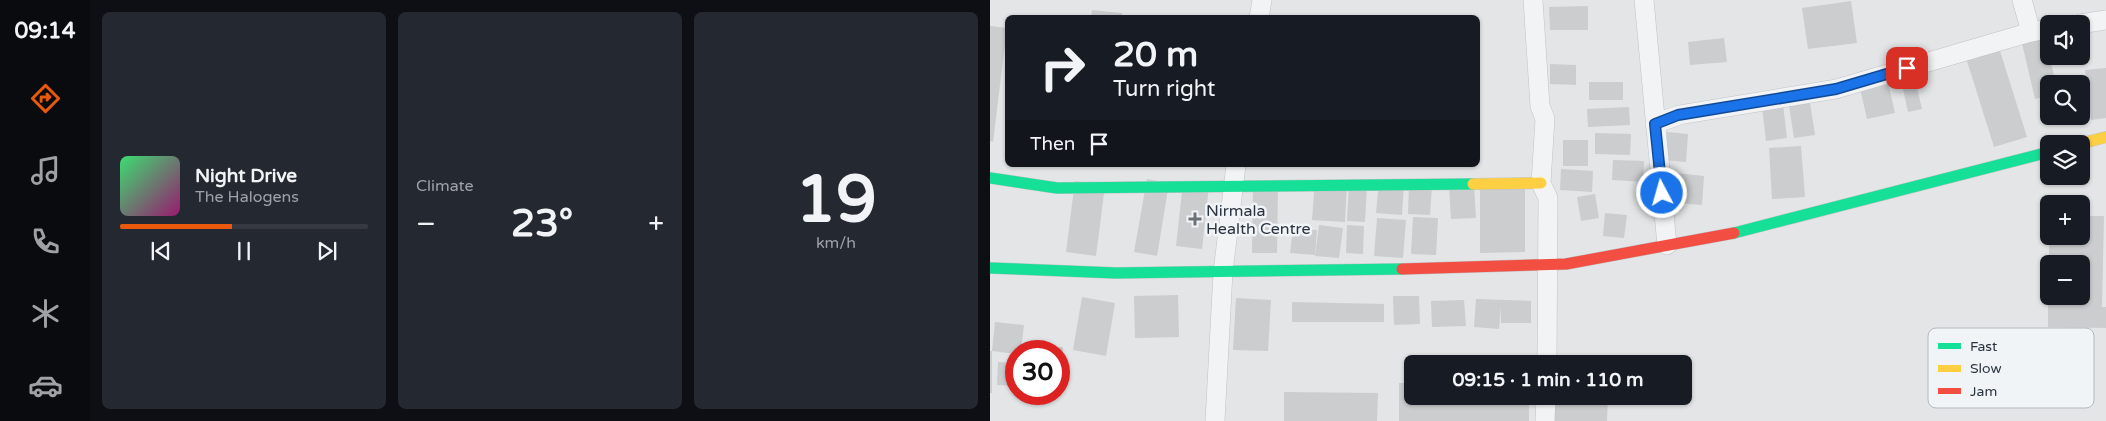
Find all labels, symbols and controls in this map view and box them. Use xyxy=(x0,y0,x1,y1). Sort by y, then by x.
map controls xyxy=(2040,15,2090,305)
button: sound xyxy=(2040,15,2090,65)
text: 09:14 xyxy=(15,18,75,44)
text: 20 m xyxy=(1113,34,1198,76)
icon: right xyxy=(1030,35,1095,100)
pin xyxy=(1886,47,1928,89)
icon: arrive xyxy=(1893,54,1921,82)
button: search xyxy=(2040,75,2090,125)
text: Turn right xyxy=(1113,76,1215,102)
icon: directions xyxy=(28,81,63,116)
icon: arrive xyxy=(1085,130,1113,158)
text: Then xyxy=(1030,133,1075,155)
button: layers xyxy=(2040,135,2090,185)
icon: music xyxy=(28,153,63,188)
text: 19 xyxy=(795,161,877,240)
text: Night Drive xyxy=(195,165,297,187)
position arrow xyxy=(1635,166,1687,218)
text: Climate xyxy=(416,176,474,196)
text: The Halogens xyxy=(195,187,299,207)
button: + xyxy=(2040,195,2090,245)
text: 23° xyxy=(511,201,573,247)
place label: Nirmala Health Centre xyxy=(1206,201,1310,239)
text: − xyxy=(416,207,436,241)
text: + xyxy=(648,207,664,241)
marker: Nirmala Health Centre xyxy=(1188,212,1202,226)
icon: phone xyxy=(28,224,63,259)
text: km/h xyxy=(816,233,856,253)
icon: previous xyxy=(147,237,175,265)
icon: pause xyxy=(230,237,258,265)
icon: next xyxy=(313,237,341,265)
button: − xyxy=(2040,255,2090,305)
icon: climate xyxy=(28,296,63,331)
legend xyxy=(1928,328,2094,408)
text: Fast xyxy=(1970,338,1998,355)
speed limit sign: 30 xyxy=(1005,340,1070,405)
text: Slow xyxy=(1970,360,2002,377)
icon: car xyxy=(28,368,63,403)
text: 09:15 · 1 min · 110 m xyxy=(1452,369,1644,391)
text: Jam xyxy=(1970,383,1997,400)

